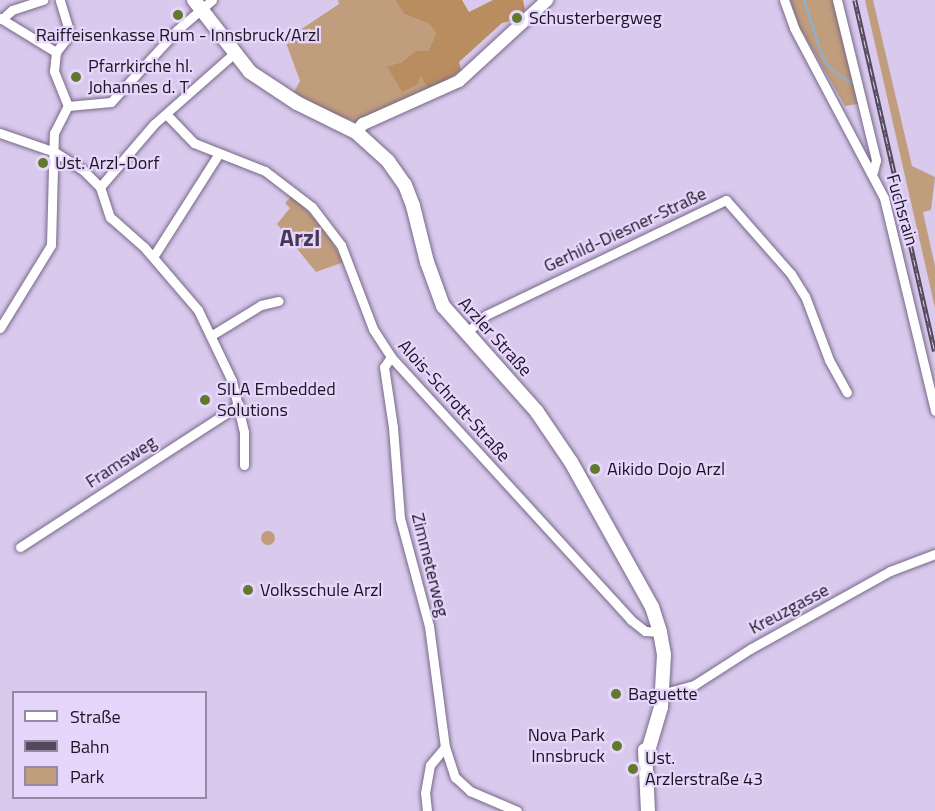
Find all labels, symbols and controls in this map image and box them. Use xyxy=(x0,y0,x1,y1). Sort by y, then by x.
place label: Schusterbergweg xyxy=(529,7,662,29)
marker: Raiffeisenkasse Rum - Innsbruck/Arzl xyxy=(171,8,185,22)
marker: Schusterbergweg xyxy=(510,11,524,25)
place label: Raiffeisenkasse Rum - Innsbruck/Arzl xyxy=(36,24,320,46)
place label: Pfarrkirche hl. Johannes d. T xyxy=(88,56,193,98)
marker: Pfarrkirche hl. Johannes d. T xyxy=(69,70,83,84)
place label: Ust. Arzl-Dorf xyxy=(55,152,160,174)
marker: Ust. Arzl-Dorf xyxy=(36,156,50,170)
street label: Fuchsrain xyxy=(881,172,923,248)
street label: Gerhild-Diesner-Straße xyxy=(540,183,710,277)
district label: Arzl xyxy=(280,224,320,252)
street label: Arzler Straße xyxy=(454,293,536,381)
street label: Alois-Schrott-Straße xyxy=(393,335,515,467)
place label: SILA Embedded Solutions xyxy=(217,379,336,422)
marker: SILA Embedded Solutions xyxy=(198,393,212,407)
street label: Framsweg xyxy=(82,431,160,493)
place label: Aikido Dojo Arzl xyxy=(607,458,725,480)
marker: Aikido Dojo Arzl xyxy=(588,462,602,476)
street label: Zimmeterweg xyxy=(407,511,453,619)
place label: Volksschule Arzl xyxy=(260,579,383,601)
street label: Kreuzgasse xyxy=(745,579,833,639)
marker: Volksschule Arzl xyxy=(241,583,255,597)
place label: Baguette xyxy=(628,683,698,705)
marker: Baguette xyxy=(609,687,623,701)
legend xyxy=(12,691,207,799)
text: Straße xyxy=(70,703,121,730)
place label: Nova Park Innsbruck xyxy=(528,725,605,768)
text: Bahn xyxy=(70,733,109,760)
marker: Nova Park Innsbruck xyxy=(610,739,624,753)
place label: Ust. Arzlerstraße 43 xyxy=(645,748,763,790)
marker: Ust. Arzlerstraße 43 xyxy=(626,762,640,776)
text: Park xyxy=(70,763,104,790)

